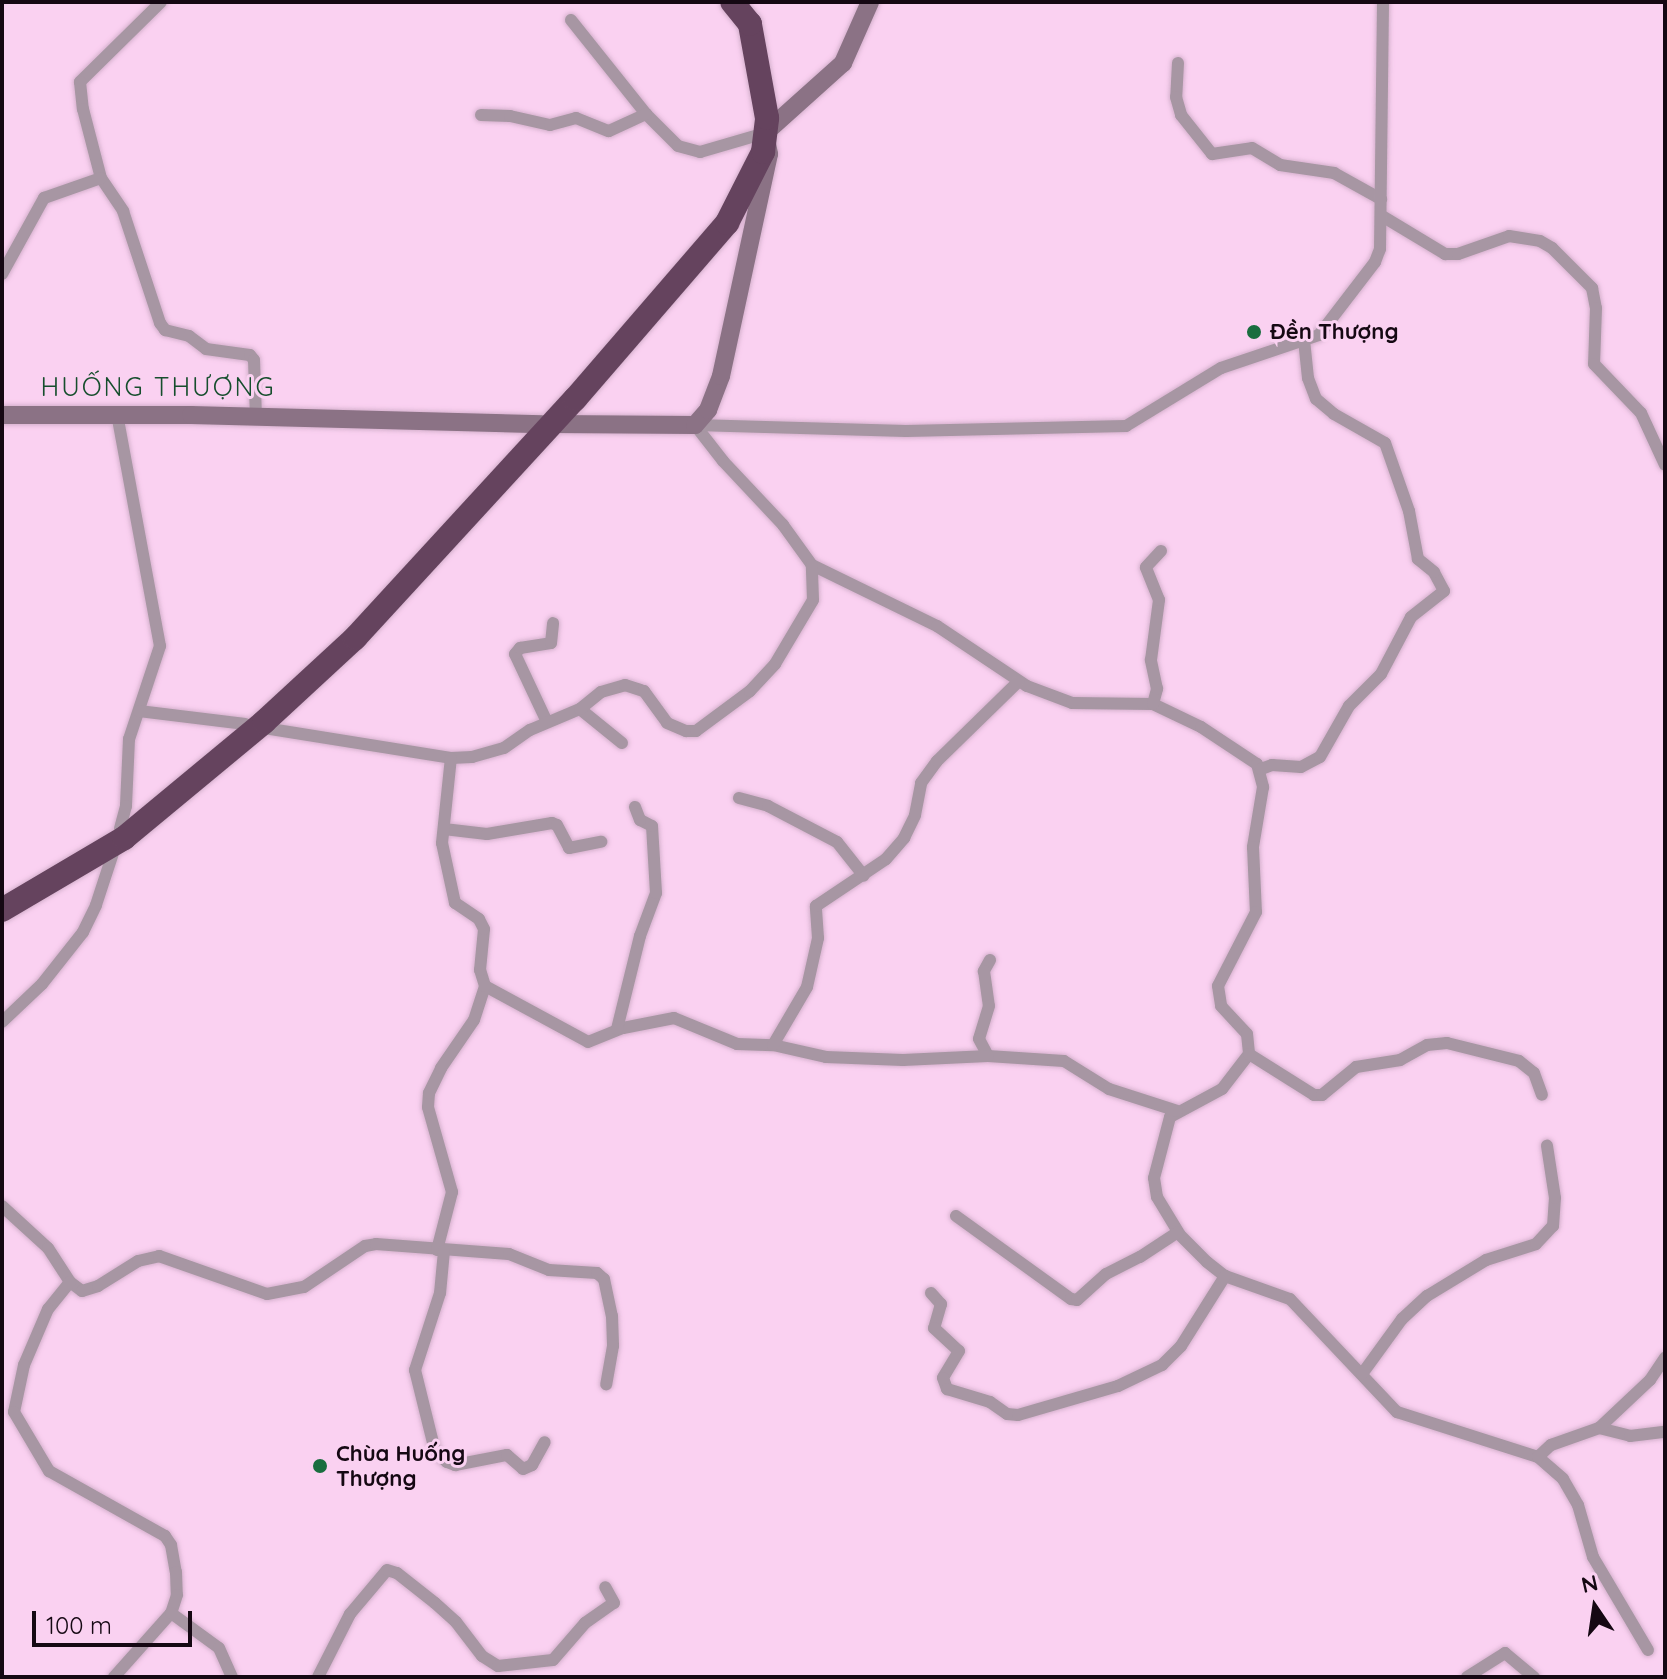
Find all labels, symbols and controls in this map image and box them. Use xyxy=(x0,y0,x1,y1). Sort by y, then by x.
place label: Đền Thượng xyxy=(1270,319,1398,345)
marker: Đền Thượng xyxy=(1245,323,1263,341)
district label: HUỐNG THƯỢNG xyxy=(40,371,276,403)
place label: Chùa Huống Thượng xyxy=(336,1440,465,1492)
marker: Chùa Huống Thượng xyxy=(311,1457,329,1475)
north arrow xyxy=(1555,1567,1635,1647)
text: N xyxy=(1579,1568,1601,1599)
scale bar xyxy=(36,1595,196,1645)
text: 100 m xyxy=(46,1610,112,1640)

